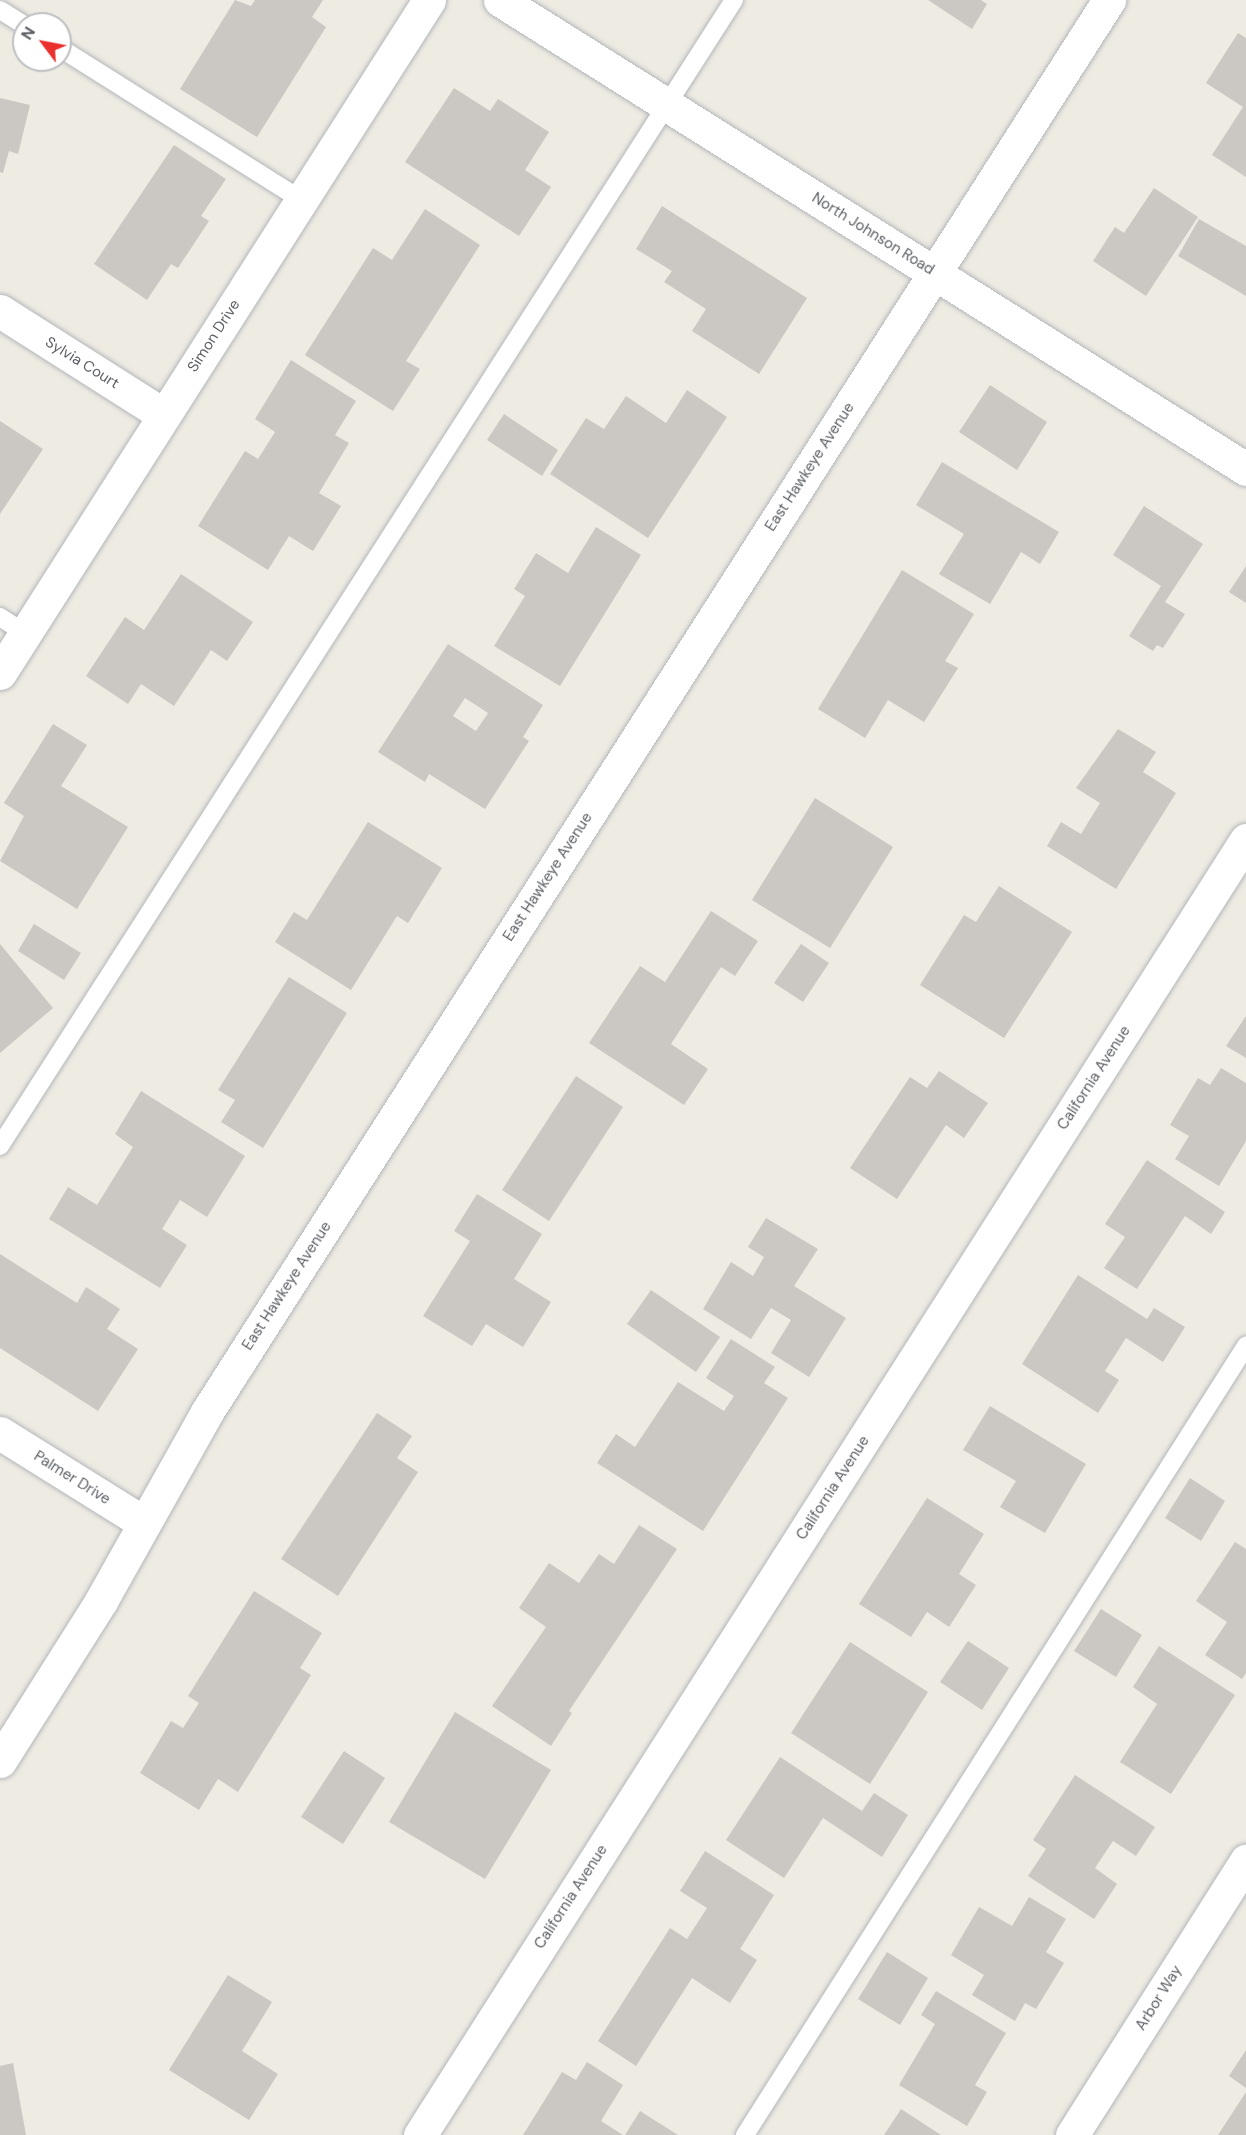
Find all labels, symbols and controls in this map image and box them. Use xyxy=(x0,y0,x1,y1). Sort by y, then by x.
north arrow xyxy=(12,12,72,72)
text: N xyxy=(16,23,40,44)
street label: North Johnson Road xyxy=(808,189,938,279)
street label: Simon Drive xyxy=(184,296,244,376)
street label: Sylvia Court xyxy=(42,333,122,393)
street label: East Hawkeye Avenue xyxy=(762,399,858,535)
street label: East Hawkeye Avenue xyxy=(500,809,596,945)
street label: California Avenue xyxy=(1054,1023,1134,1133)
street label: East Hawkeye Avenue xyxy=(239,1218,335,1354)
street label: California Avenue xyxy=(793,1433,873,1543)
street label: Palmer Drive xyxy=(30,1447,114,1509)
street label: California Avenue xyxy=(531,1842,611,1952)
street label: Arbor Way xyxy=(1132,1962,1186,2034)

